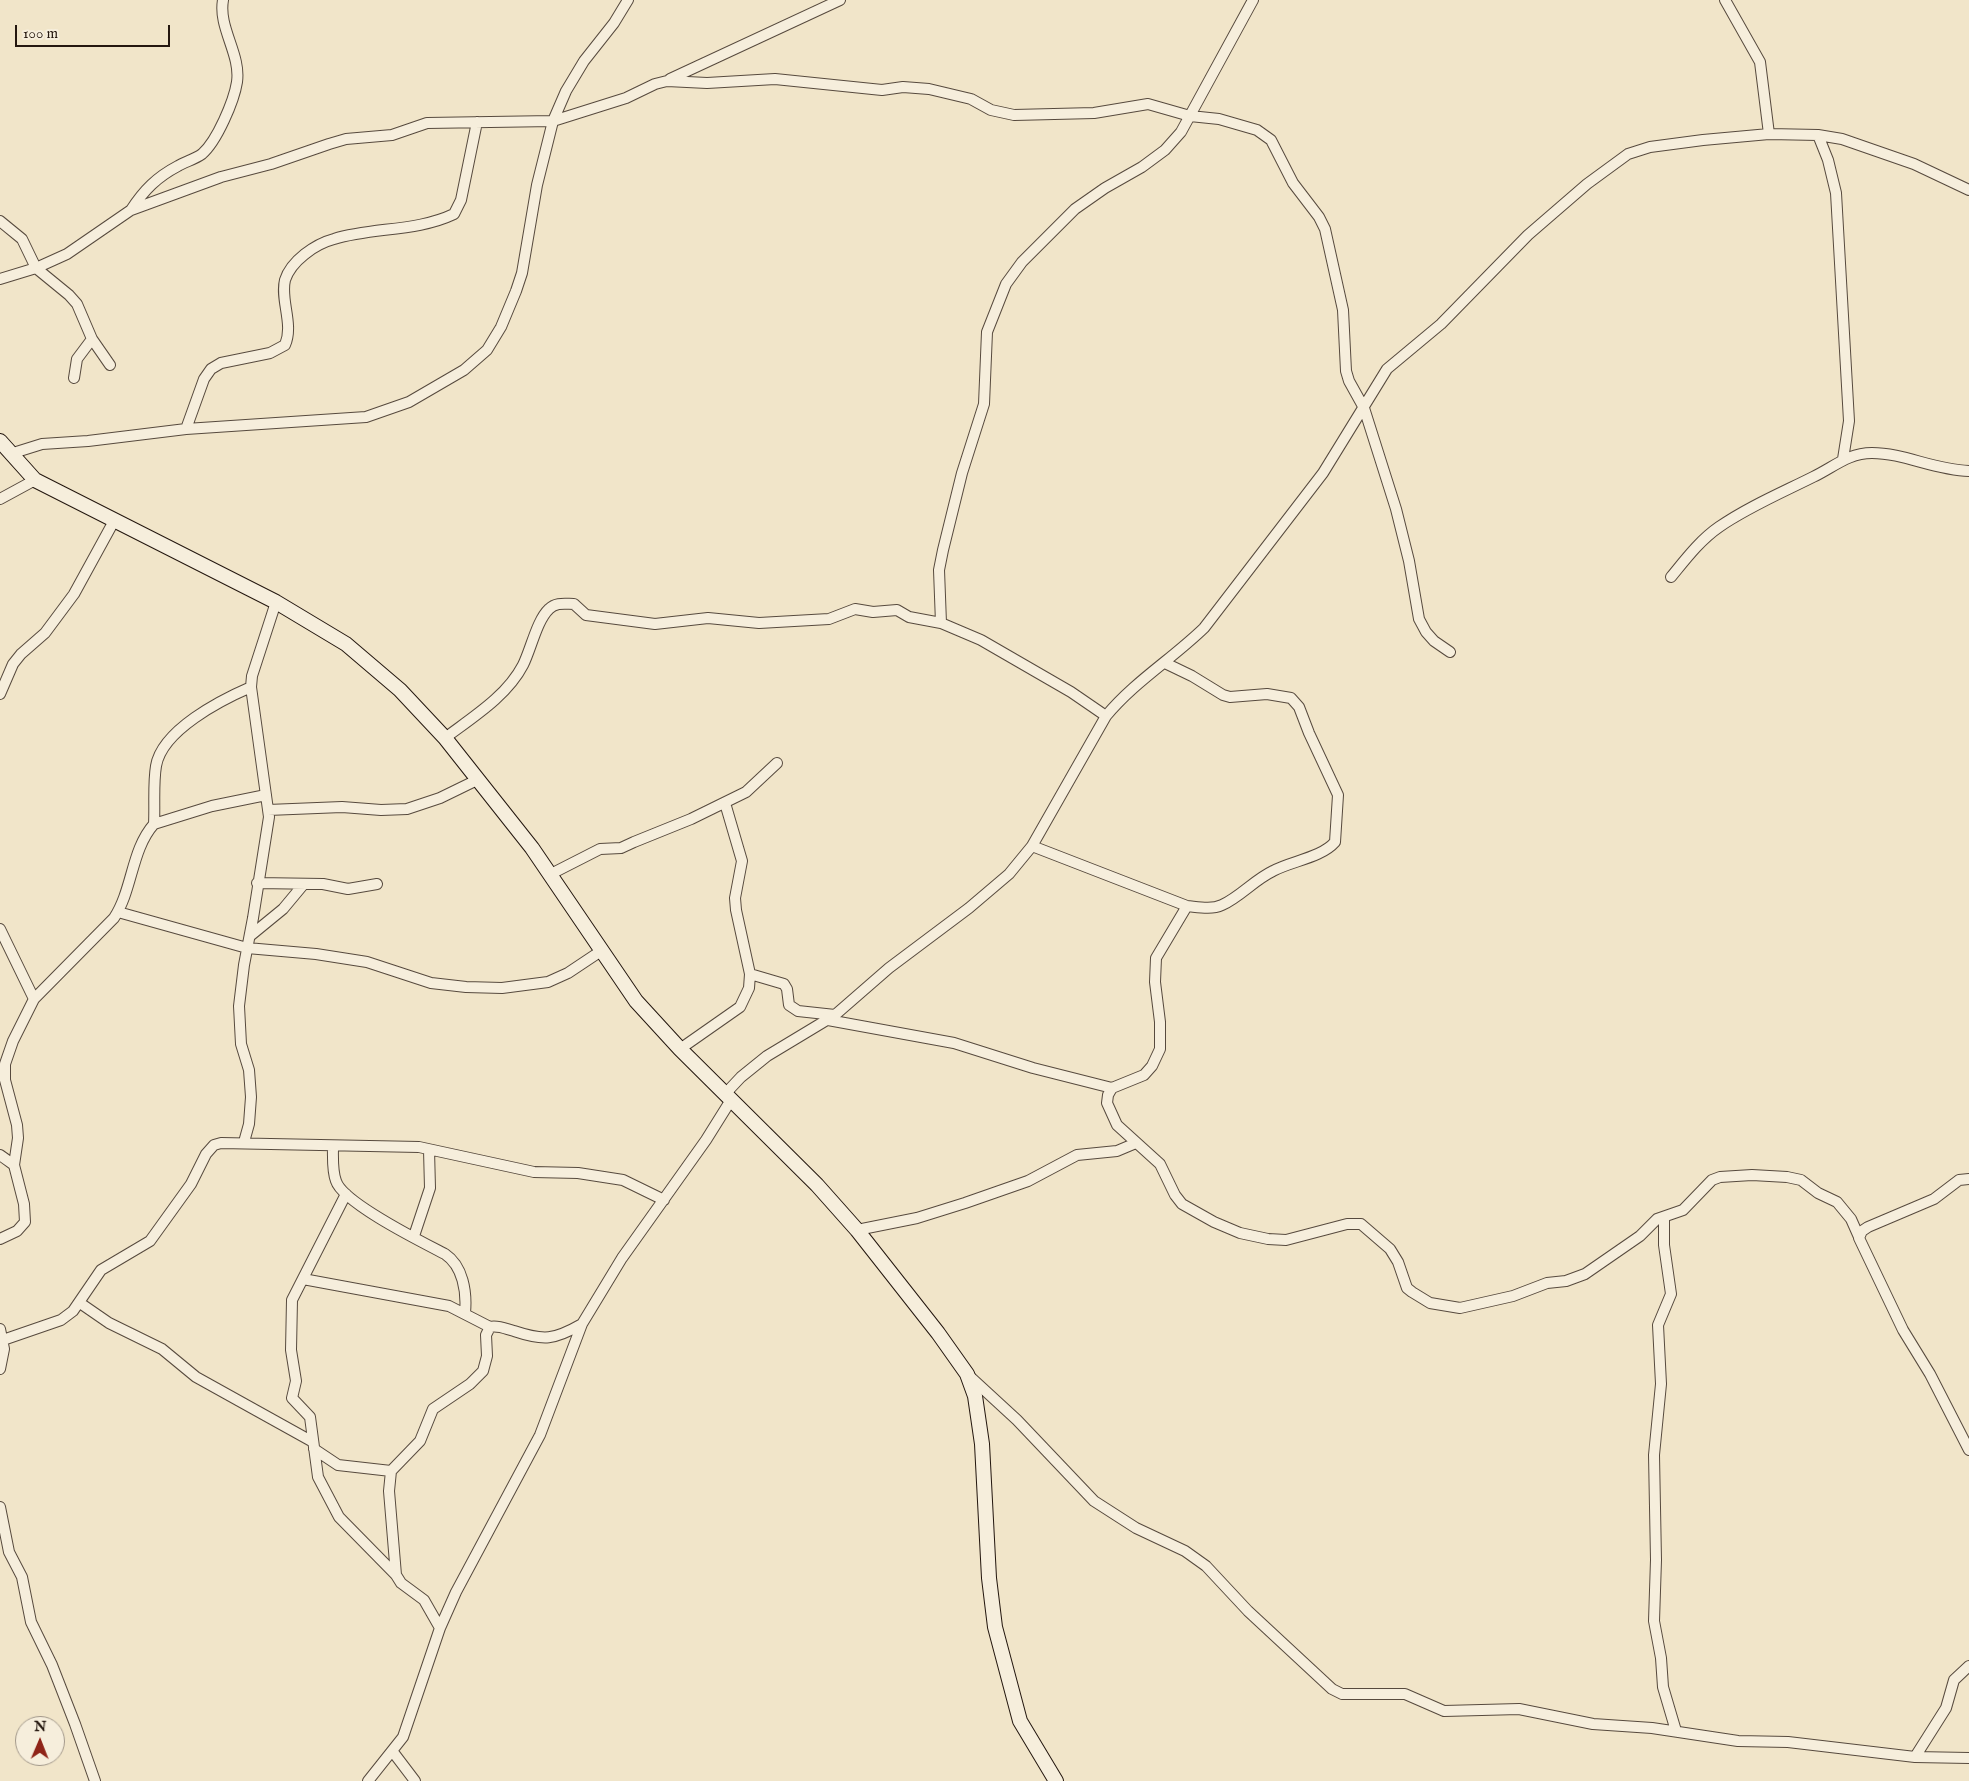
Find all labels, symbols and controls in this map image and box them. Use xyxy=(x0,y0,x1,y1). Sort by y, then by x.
scale bar xyxy=(18,15,172,47)
text: 100 m xyxy=(23,24,58,43)
north arrow xyxy=(15,1716,65,1766)
text: N xyxy=(34,1718,46,1736)

